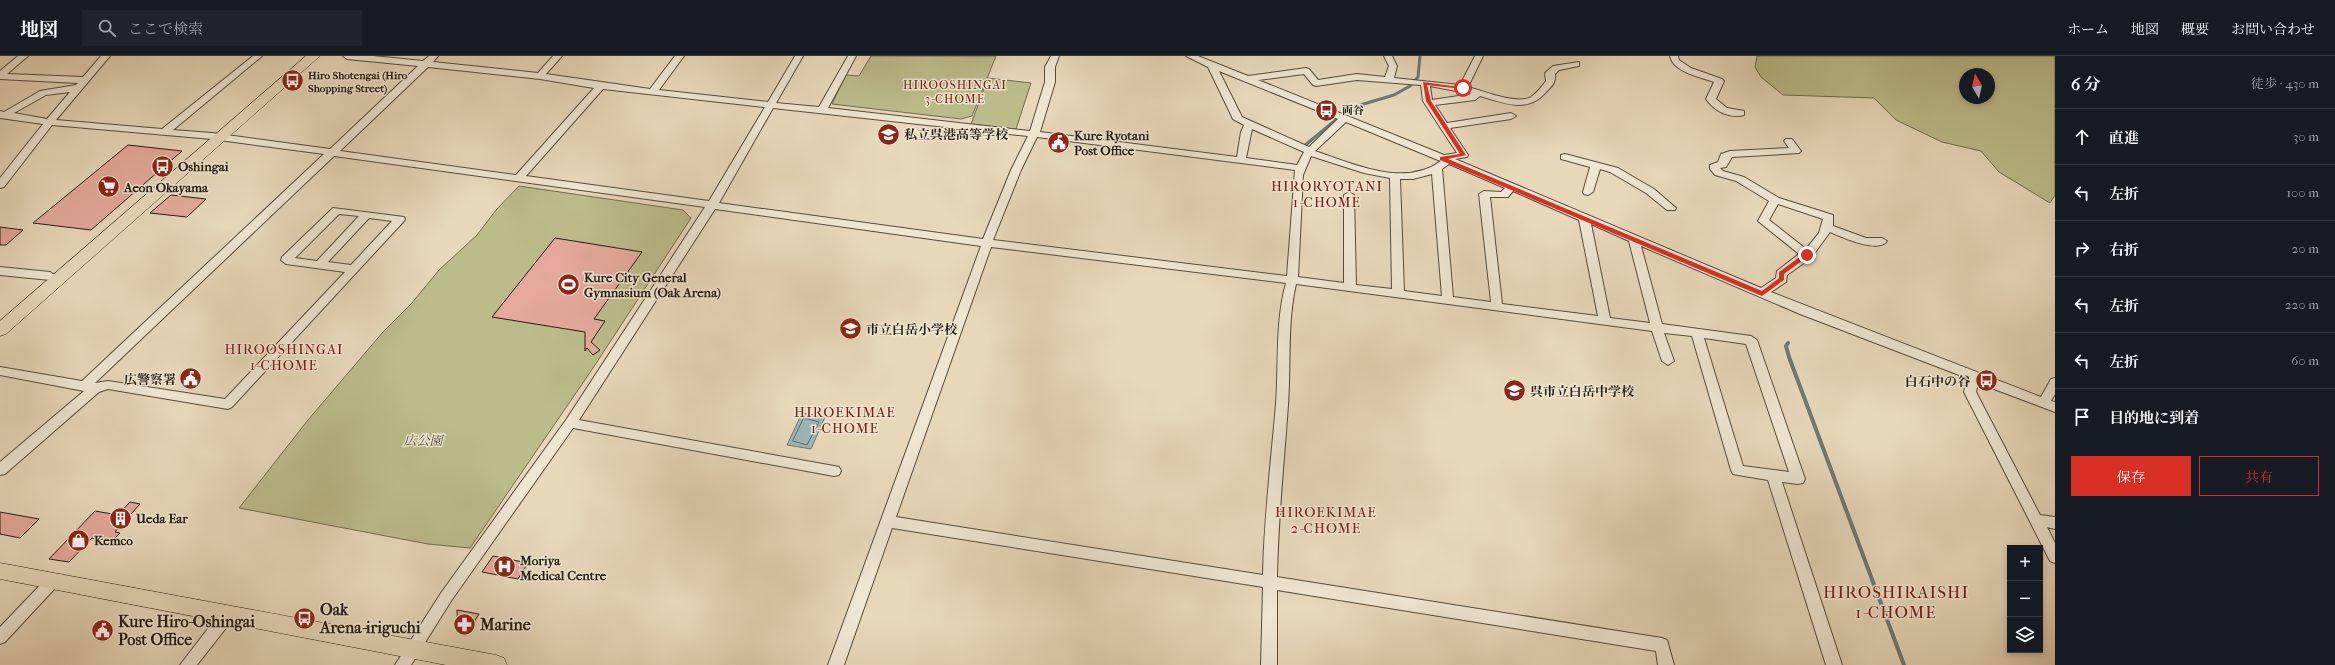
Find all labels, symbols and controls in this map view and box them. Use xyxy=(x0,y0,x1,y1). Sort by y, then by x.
search box xyxy=(82,10,362,46)
icon: search xyxy=(96,17,118,39)
text: 地図 xyxy=(20,19,58,41)
text: ここで検索 xyxy=(128,20,203,38)
text: ホーム xyxy=(2067,21,2109,38)
text: 地図 xyxy=(2131,21,2159,38)
text: 概要 xyxy=(2181,21,2209,38)
text: お問い合わせ xyxy=(2231,21,2315,38)
bus stop icon: Hiro Shotengai (Hiro Shopping Street) xyxy=(280,68,306,94)
north arrow xyxy=(1959,68,1995,104)
place label: Hiro Shotengai (Hiro Shopping Street) xyxy=(308,69,408,95)
text: 6 分 xyxy=(2071,74,2101,94)
text: 徒歩 · 430 m xyxy=(2251,76,2319,91)
district label: HIROOSHINGAI 3-CHOME xyxy=(903,78,1007,106)
route start xyxy=(1454,79,1472,97)
bus stop icon: 両谷 xyxy=(1313,97,1339,123)
place label: 両谷 xyxy=(1342,104,1364,117)
school or university icon: 私立呉港高等学校 xyxy=(875,121,901,147)
icon: ahead xyxy=(2071,126,2093,148)
place label: 私立呉港高等学校 xyxy=(904,127,1009,142)
place label: Kure Ryotani Post Office xyxy=(1074,128,1150,158)
public building icon: Kure Ryotani Post Office xyxy=(1046,129,1072,155)
text: 直進 xyxy=(2109,129,2139,147)
text: 30 m xyxy=(2293,129,2319,144)
bus stop icon: Oshingai xyxy=(149,153,175,179)
place label: Oshingai xyxy=(178,159,229,175)
supermarket icon: Aeon Okayama xyxy=(96,174,122,200)
district label: HIRORYOTANI 1-CHOME xyxy=(1271,178,1383,211)
place label: Aeon Okayama xyxy=(123,180,209,196)
icon: left xyxy=(2071,182,2093,204)
text: 左折 xyxy=(2109,185,2139,203)
text: 100 m xyxy=(2286,185,2319,200)
icon: right xyxy=(2071,238,2093,260)
text: 右折 xyxy=(2109,241,2139,259)
text: 20 m xyxy=(2292,241,2319,256)
route end xyxy=(1798,246,1816,264)
place label: Kure City General Gymnasium (Oak Arena) xyxy=(584,270,721,301)
sports icon: Kure City General Gymnasium (Oak Arena) xyxy=(556,271,582,297)
icon: left xyxy=(2071,294,2093,316)
text: 左折 xyxy=(2109,297,2139,315)
text: 220 m xyxy=(2285,297,2319,312)
school or university icon: 市立白岳小学校 xyxy=(837,316,863,342)
place label: 市立白岳小学校 xyxy=(866,322,958,337)
district label: HIROOSHINGAI 1-CHOME xyxy=(224,341,344,374)
icon: left xyxy=(2071,350,2093,372)
text: 左折 xyxy=(2109,353,2139,371)
text: 60 m xyxy=(2291,353,2319,368)
public building icon: 広警察署 xyxy=(178,366,204,392)
bus stop icon: 白石中の谷 xyxy=(1973,368,1999,394)
place label: 広警察署 xyxy=(124,372,176,387)
place label: 白石中の谷 xyxy=(1905,374,1971,389)
school or university icon: 呉市立白岳中学校 xyxy=(1502,378,1528,404)
place label: 呉市立白岳中学校 xyxy=(1530,384,1635,399)
district label: HIROEKIMAE 1-CHOME xyxy=(794,404,896,437)
icon: arrive xyxy=(2071,406,2093,428)
text: 目的地に到着 xyxy=(2109,409,2199,427)
park label: 広公園 xyxy=(403,433,444,448)
button: 保存 xyxy=(2071,456,2191,496)
button: 共有 xyxy=(2199,456,2319,496)
district label: HIROEKIMAE 2-CHOME xyxy=(1275,504,1377,537)
building icon: Ueda Ear xyxy=(108,505,134,531)
place label: Ueda Ear xyxy=(135,511,188,526)
shop icon: Kemco xyxy=(66,527,92,553)
place label: Kemco xyxy=(94,533,133,548)
map controls xyxy=(2007,545,2043,653)
button: + xyxy=(2007,545,2043,581)
place label: Moriya Medical Centre xyxy=(519,553,607,583)
hospital icon: Moriya Medical Centre xyxy=(492,554,518,580)
button: − xyxy=(2007,581,2043,617)
district label: HIROSHIRAISHI 1-CHOME xyxy=(1823,582,1969,622)
place label: Oak Arena-iriguchi xyxy=(319,600,421,638)
bus stop icon: Oak Arena-iriguchi xyxy=(292,605,318,631)
pharmacy icon: Marine xyxy=(452,611,478,637)
place label: Kure Hiro-Oshingai Post Office xyxy=(118,612,255,649)
place label: Marine xyxy=(479,615,531,634)
public building icon: Kure Hiro-Oshingai Post Office xyxy=(89,617,115,643)
button: layers xyxy=(2007,617,2043,653)

